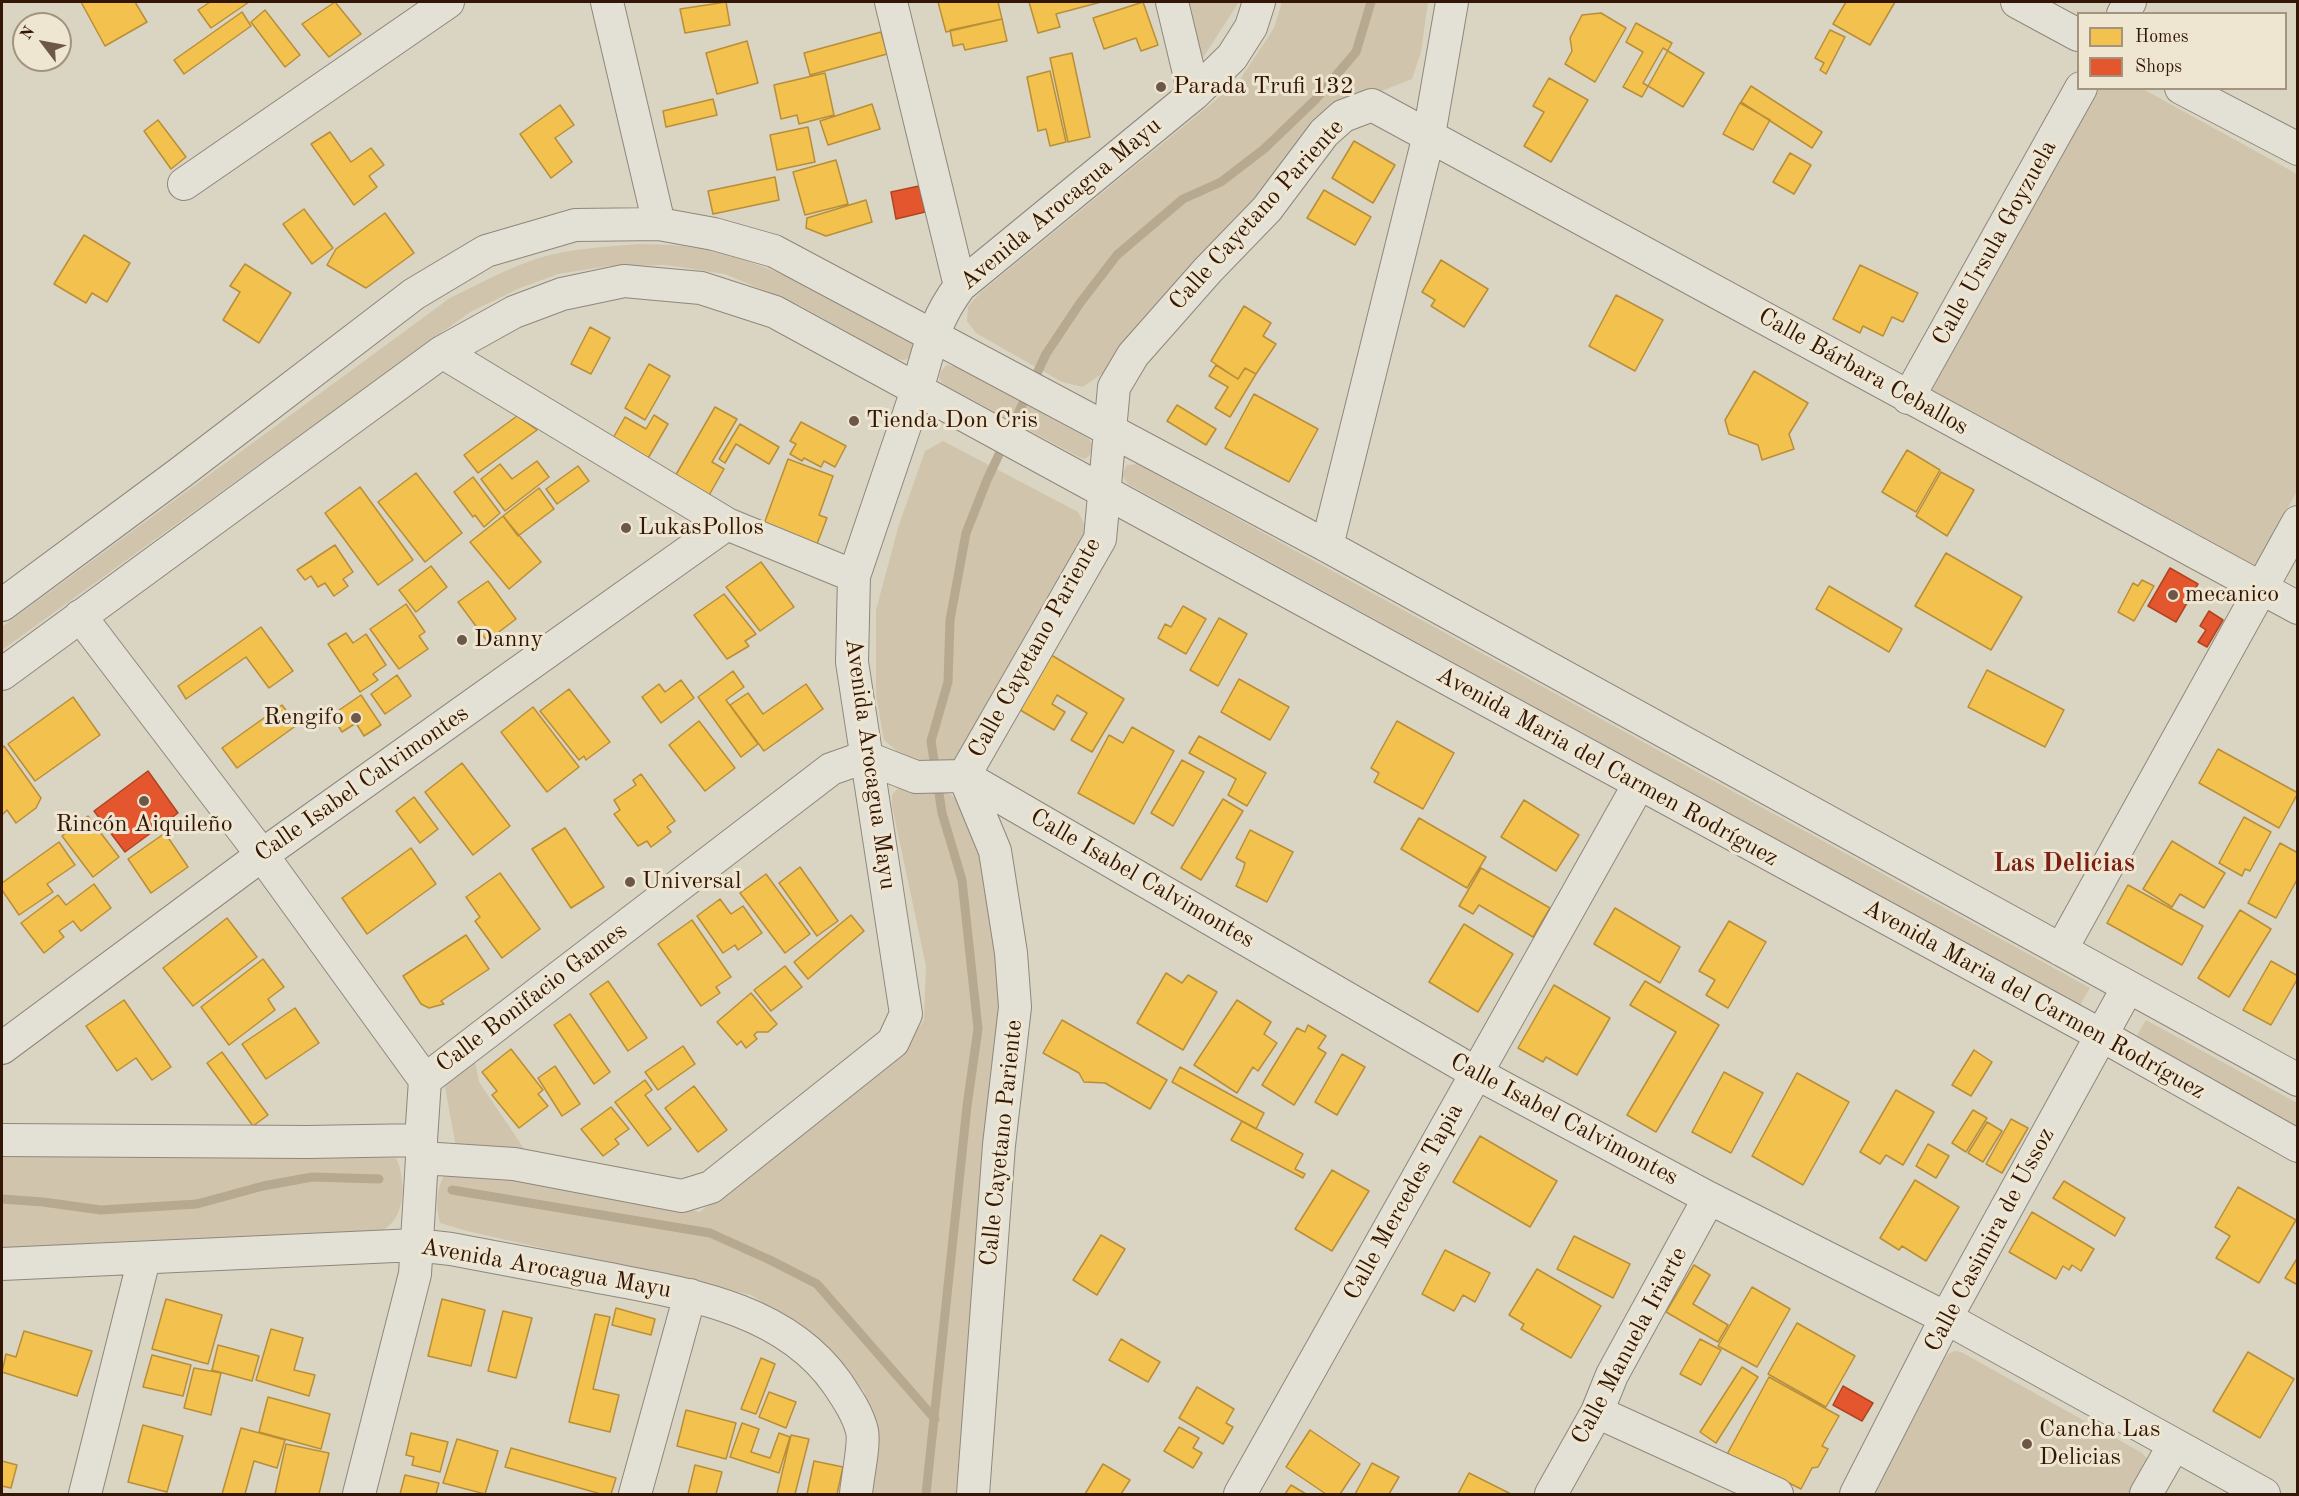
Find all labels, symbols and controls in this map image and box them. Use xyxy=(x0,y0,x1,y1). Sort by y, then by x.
north arrow xyxy=(12,12,72,72)
legend xyxy=(2077,12,2287,90)
text: N xyxy=(18,24,38,43)
text: Homes xyxy=(2135,28,2189,46)
text: Shops xyxy=(2135,58,2182,76)
place label: Parada Trufi 132 xyxy=(1173,73,1354,101)
marker: Parada Trufi 132 xyxy=(1154,80,1168,94)
street label: Avenida Arocagua Mayu xyxy=(955,111,1167,297)
street label: Calle Cayetano Pariente xyxy=(1163,113,1351,317)
street label: Calle Ursula Goyzuela xyxy=(1927,135,2063,351)
street label: Calle Bárbara Ceballos xyxy=(1753,302,1973,442)
place label: Tienda Don Cris xyxy=(866,407,1038,435)
marker: Tienda Don Cris xyxy=(847,414,861,428)
place label: LukasPollos xyxy=(638,514,764,542)
marker: LukasPollos xyxy=(619,521,633,535)
street label: Calle Cayetano Pariente xyxy=(962,533,1108,763)
place label: mecanico xyxy=(2185,581,2279,609)
marker: mecanico xyxy=(2166,588,2180,602)
place label: Danny xyxy=(474,626,543,654)
marker: Danny xyxy=(455,633,469,647)
street label: Avenida Arocagua Mayu xyxy=(838,636,902,892)
street label: Avenida Maria del Carmen Rodríguez xyxy=(1431,661,1783,873)
street label: Calle Isabel Calvimontes xyxy=(250,699,474,869)
place label: Rengifo xyxy=(264,704,344,732)
marker: Rengifo xyxy=(349,711,363,725)
marker: Rincón Aiquileño xyxy=(137,794,151,808)
street label: Calle Isabel Calvimontes xyxy=(1025,803,1259,955)
place label: Rincón Aiquileño xyxy=(55,811,233,839)
district label: Las Delicias xyxy=(1993,848,2135,880)
place label: Universal xyxy=(642,868,741,896)
marker: Universal xyxy=(623,875,637,889)
street label: Avenida Maria del Carmen Rodríguez xyxy=(1858,894,2210,1106)
street label: Calle Bonifacio Games xyxy=(431,917,633,1079)
street label: Calle Cayetano Pariente xyxy=(975,1018,1029,1268)
street label: Calle Isabel Calvimontes xyxy=(1445,1048,1683,1192)
street label: Calle Mercedes Tapia xyxy=(1338,1099,1470,1305)
street label: Calle Casimira de Ussoz xyxy=(1919,1123,2061,1357)
street label: Avenida Arocagua Mayu xyxy=(419,1233,673,1305)
street label: Calle Manuela Iriarte xyxy=(1566,1242,1694,1450)
place label: Cancha Las Delicias xyxy=(2039,1416,2160,1472)
marker: Cancha Las Delicias xyxy=(2020,1437,2034,1451)

